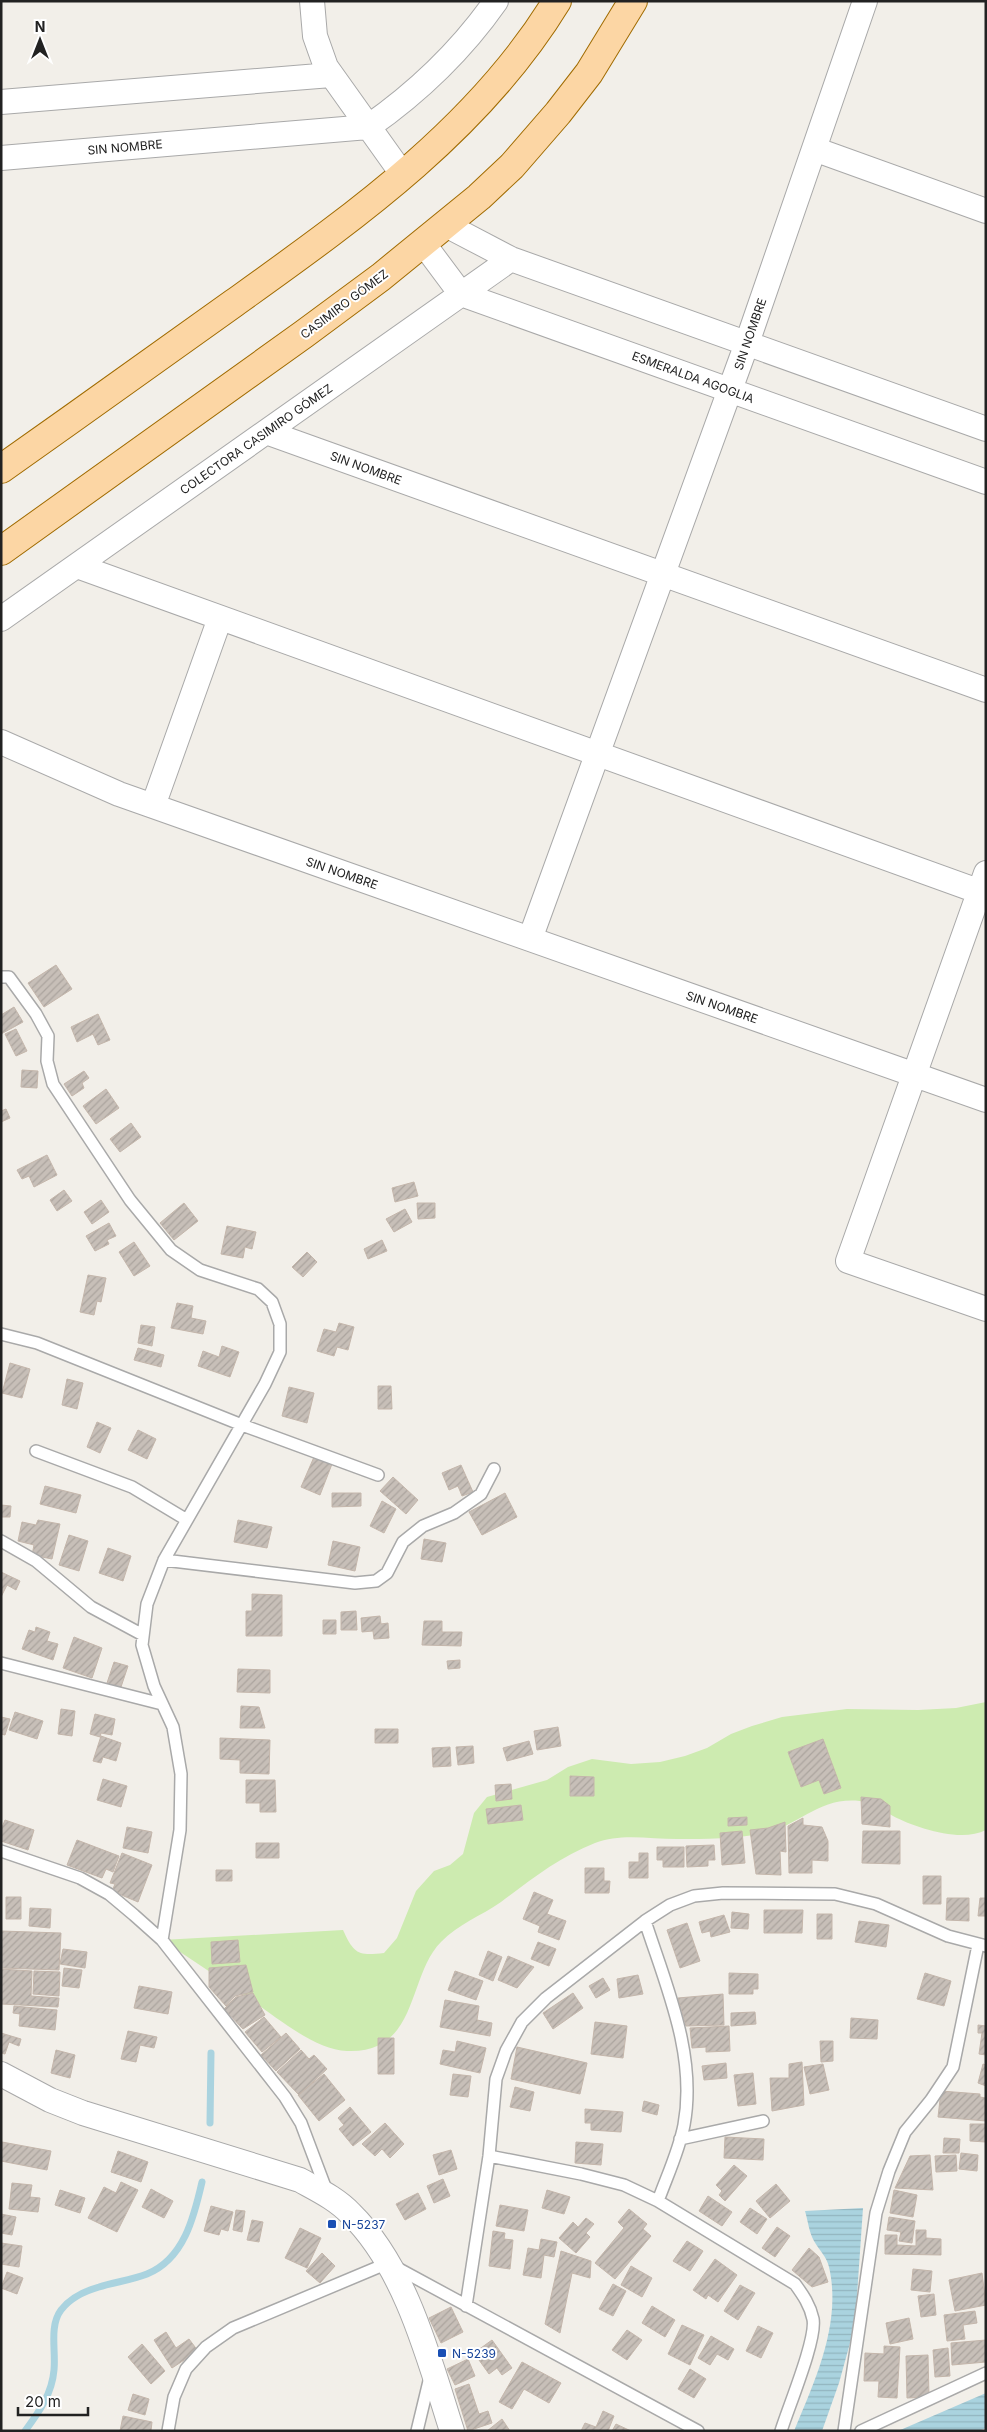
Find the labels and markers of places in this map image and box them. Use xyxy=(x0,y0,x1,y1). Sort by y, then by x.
place label: N-5237 xyxy=(342,2217,386,2232)
marker: N-5237 xyxy=(326,2218,338,2230)
place label: N-5239 xyxy=(452,2346,496,2361)
marker: N-5239 xyxy=(436,2347,448,2359)

